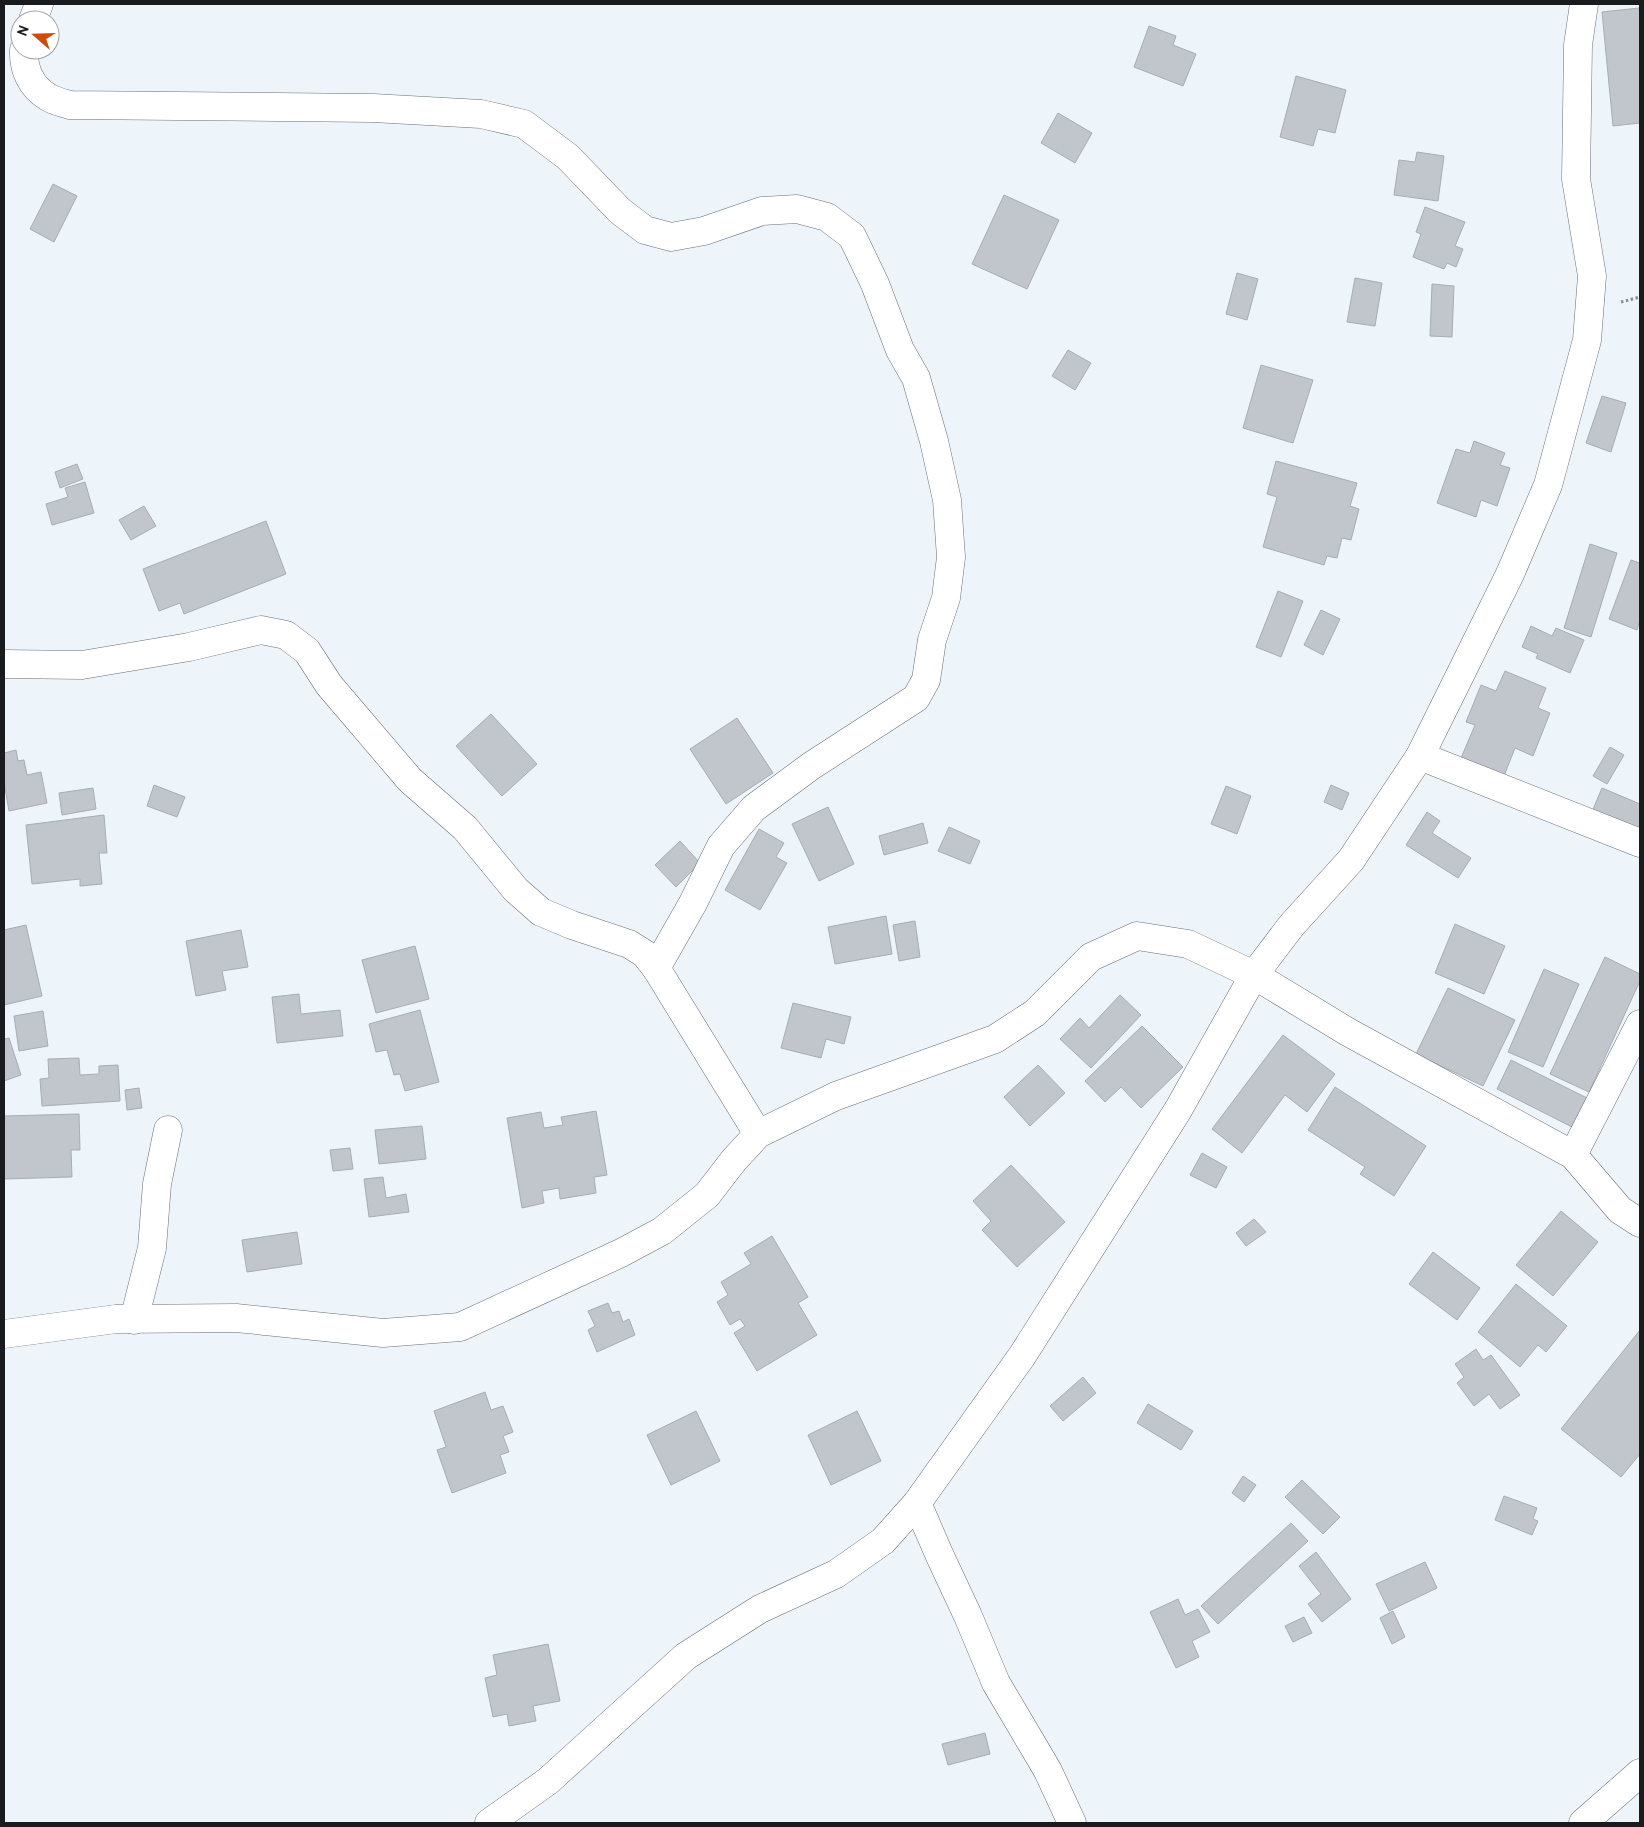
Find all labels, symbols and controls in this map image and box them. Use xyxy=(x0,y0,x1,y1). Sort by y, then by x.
north arrow xyxy=(10,10,60,60)
text: N xyxy=(14,23,34,39)

